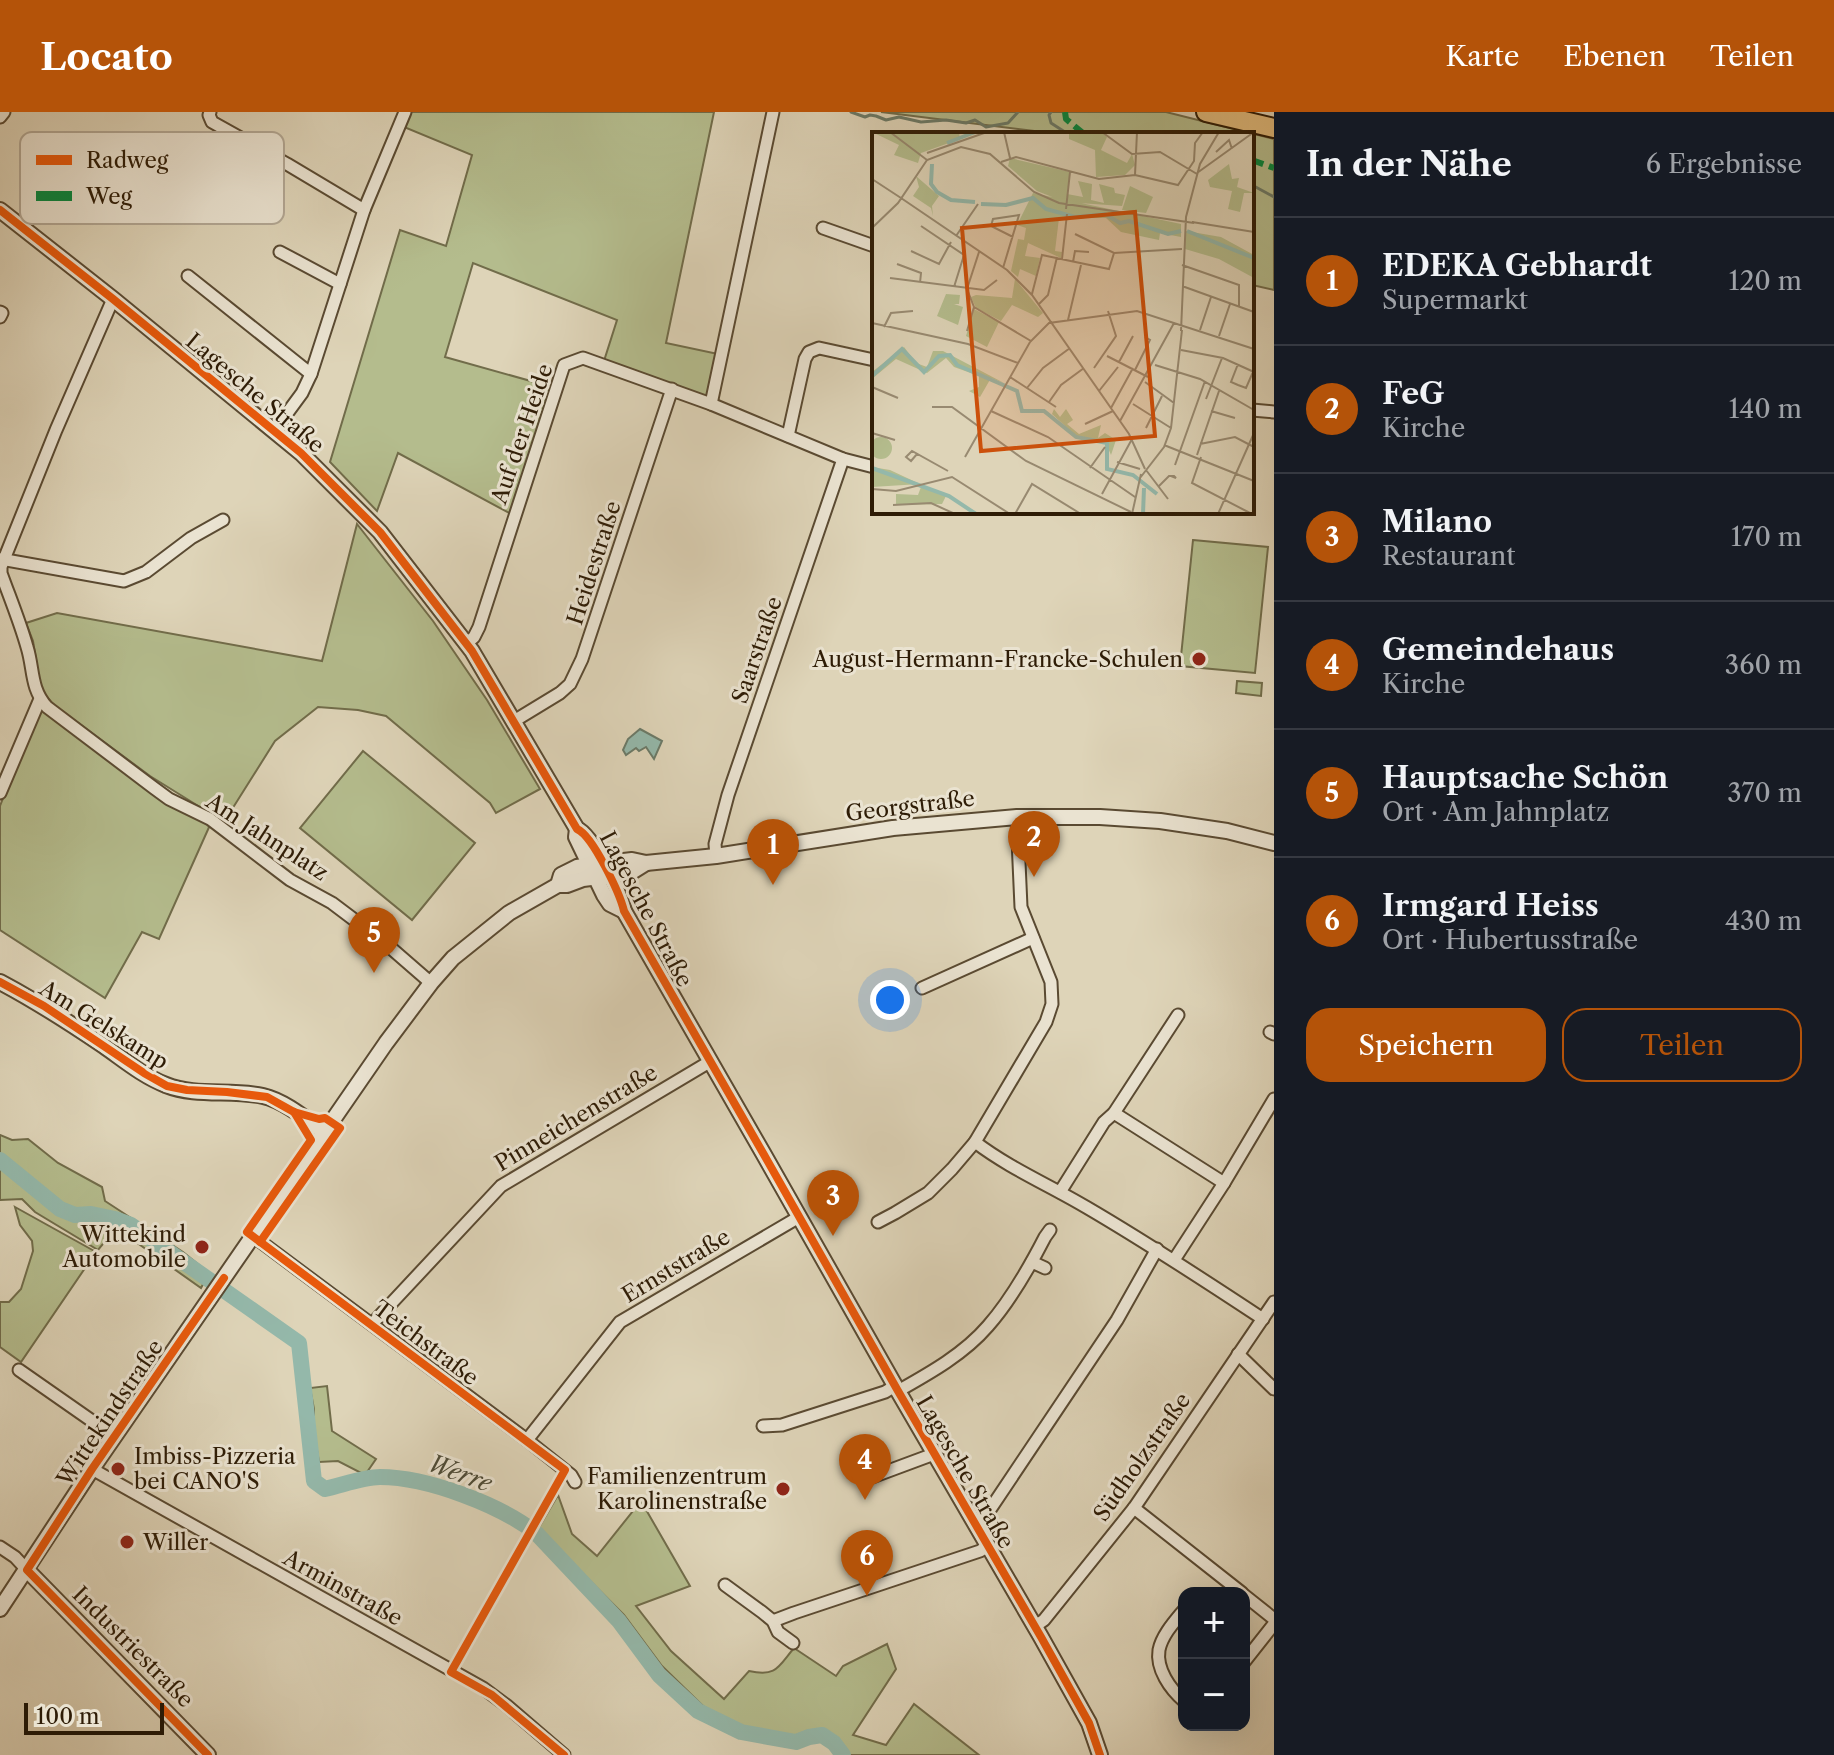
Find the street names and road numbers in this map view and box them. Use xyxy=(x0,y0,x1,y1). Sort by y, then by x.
street label: Lagesche Straße xyxy=(180,327,330,459)
street label: Auf der Heide xyxy=(485,360,559,509)
street label: Heidestraße xyxy=(561,498,627,628)
street label: Saarstraße xyxy=(726,593,788,707)
street label: Georgstraße xyxy=(844,785,976,827)
street label: Am Jahnplatz xyxy=(200,787,333,886)
street label: Lagesche Straße xyxy=(594,827,698,991)
street label: Am Gelskamp xyxy=(34,974,173,1075)
street label: Pinneichenstraße xyxy=(490,1059,662,1177)
street label: Ernststraße xyxy=(617,1223,735,1309)
street label: Teichstraße xyxy=(368,1295,484,1391)
street label: Wittekindstraße xyxy=(50,1335,169,1492)
street label: Südholzstraße xyxy=(1088,1388,1196,1526)
street label: Lagesche Straße xyxy=(910,1391,1020,1553)
street label: Arminstraße xyxy=(278,1544,407,1632)
street label: Industriestraße xyxy=(67,1581,199,1713)

